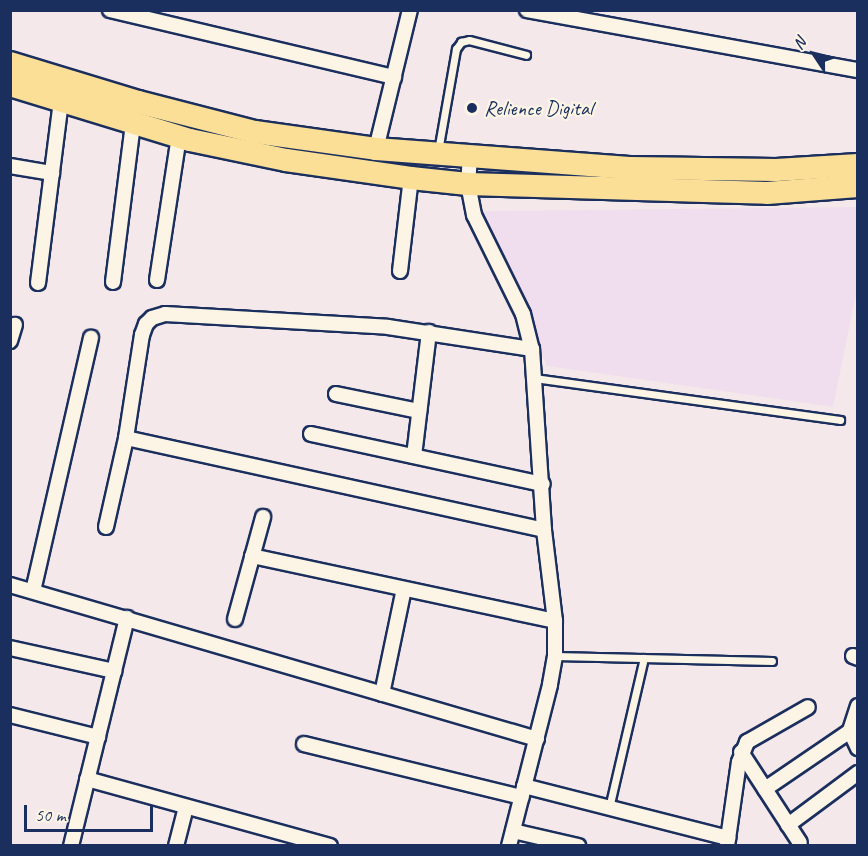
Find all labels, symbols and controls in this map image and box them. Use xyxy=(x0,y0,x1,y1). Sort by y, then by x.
north arrow xyxy=(784,24,844,84)
text: N xyxy=(788,34,810,53)
place label: Relience Digital xyxy=(484,95,592,121)
marker: Relience Digital xyxy=(465,101,479,115)
scale bar xyxy=(27,793,156,831)
text: 50 m xyxy=(35,804,66,826)

